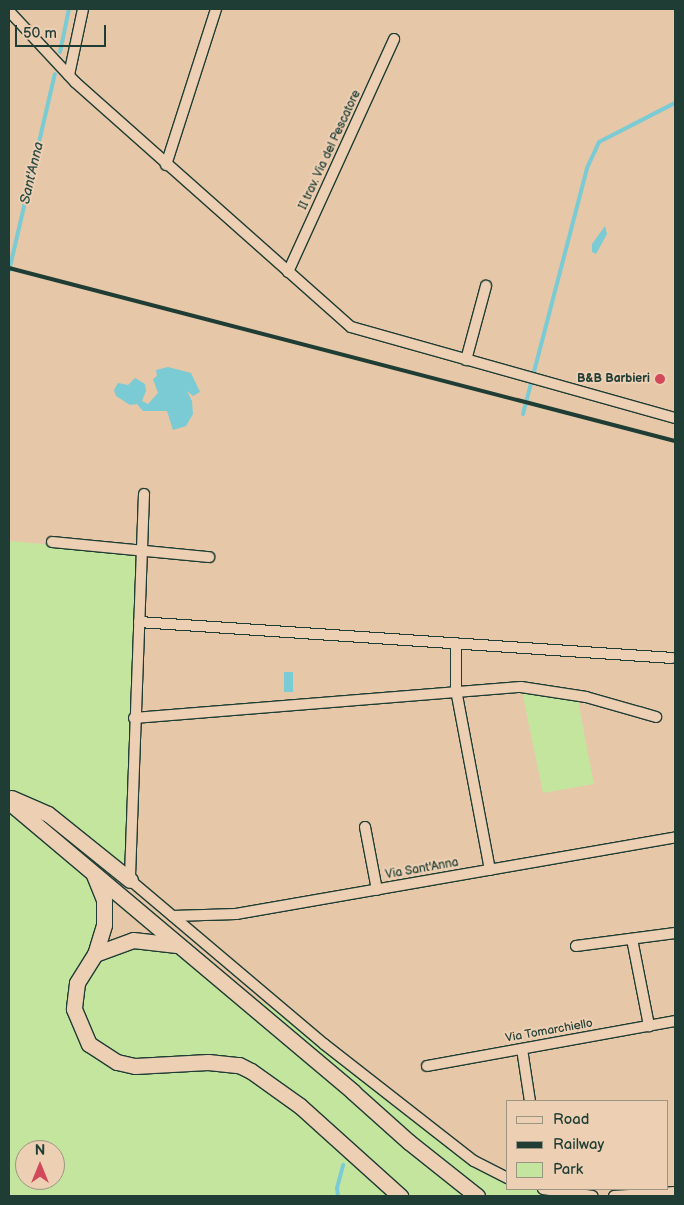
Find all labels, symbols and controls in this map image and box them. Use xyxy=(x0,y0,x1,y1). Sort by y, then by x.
scale bar xyxy=(18,15,109,47)
text: 50 m xyxy=(23,24,57,43)
street label: II trav. Via del Pescatore xyxy=(296,88,364,212)
water label: Sant'Anna xyxy=(17,140,47,206)
place label: B&B Barbieri xyxy=(577,372,650,386)
marker: B&B Barbieri xyxy=(654,373,666,385)
street label: Via Sant'Anna xyxy=(384,855,460,883)
street label: Via Tomarchiello xyxy=(504,1016,594,1046)
legend xyxy=(507,1100,669,1190)
text: Road xyxy=(553,1110,589,1129)
text: Railway xyxy=(553,1135,604,1154)
north arrow xyxy=(15,1140,65,1190)
text: N xyxy=(35,1142,45,1159)
text: Park xyxy=(553,1160,583,1179)

